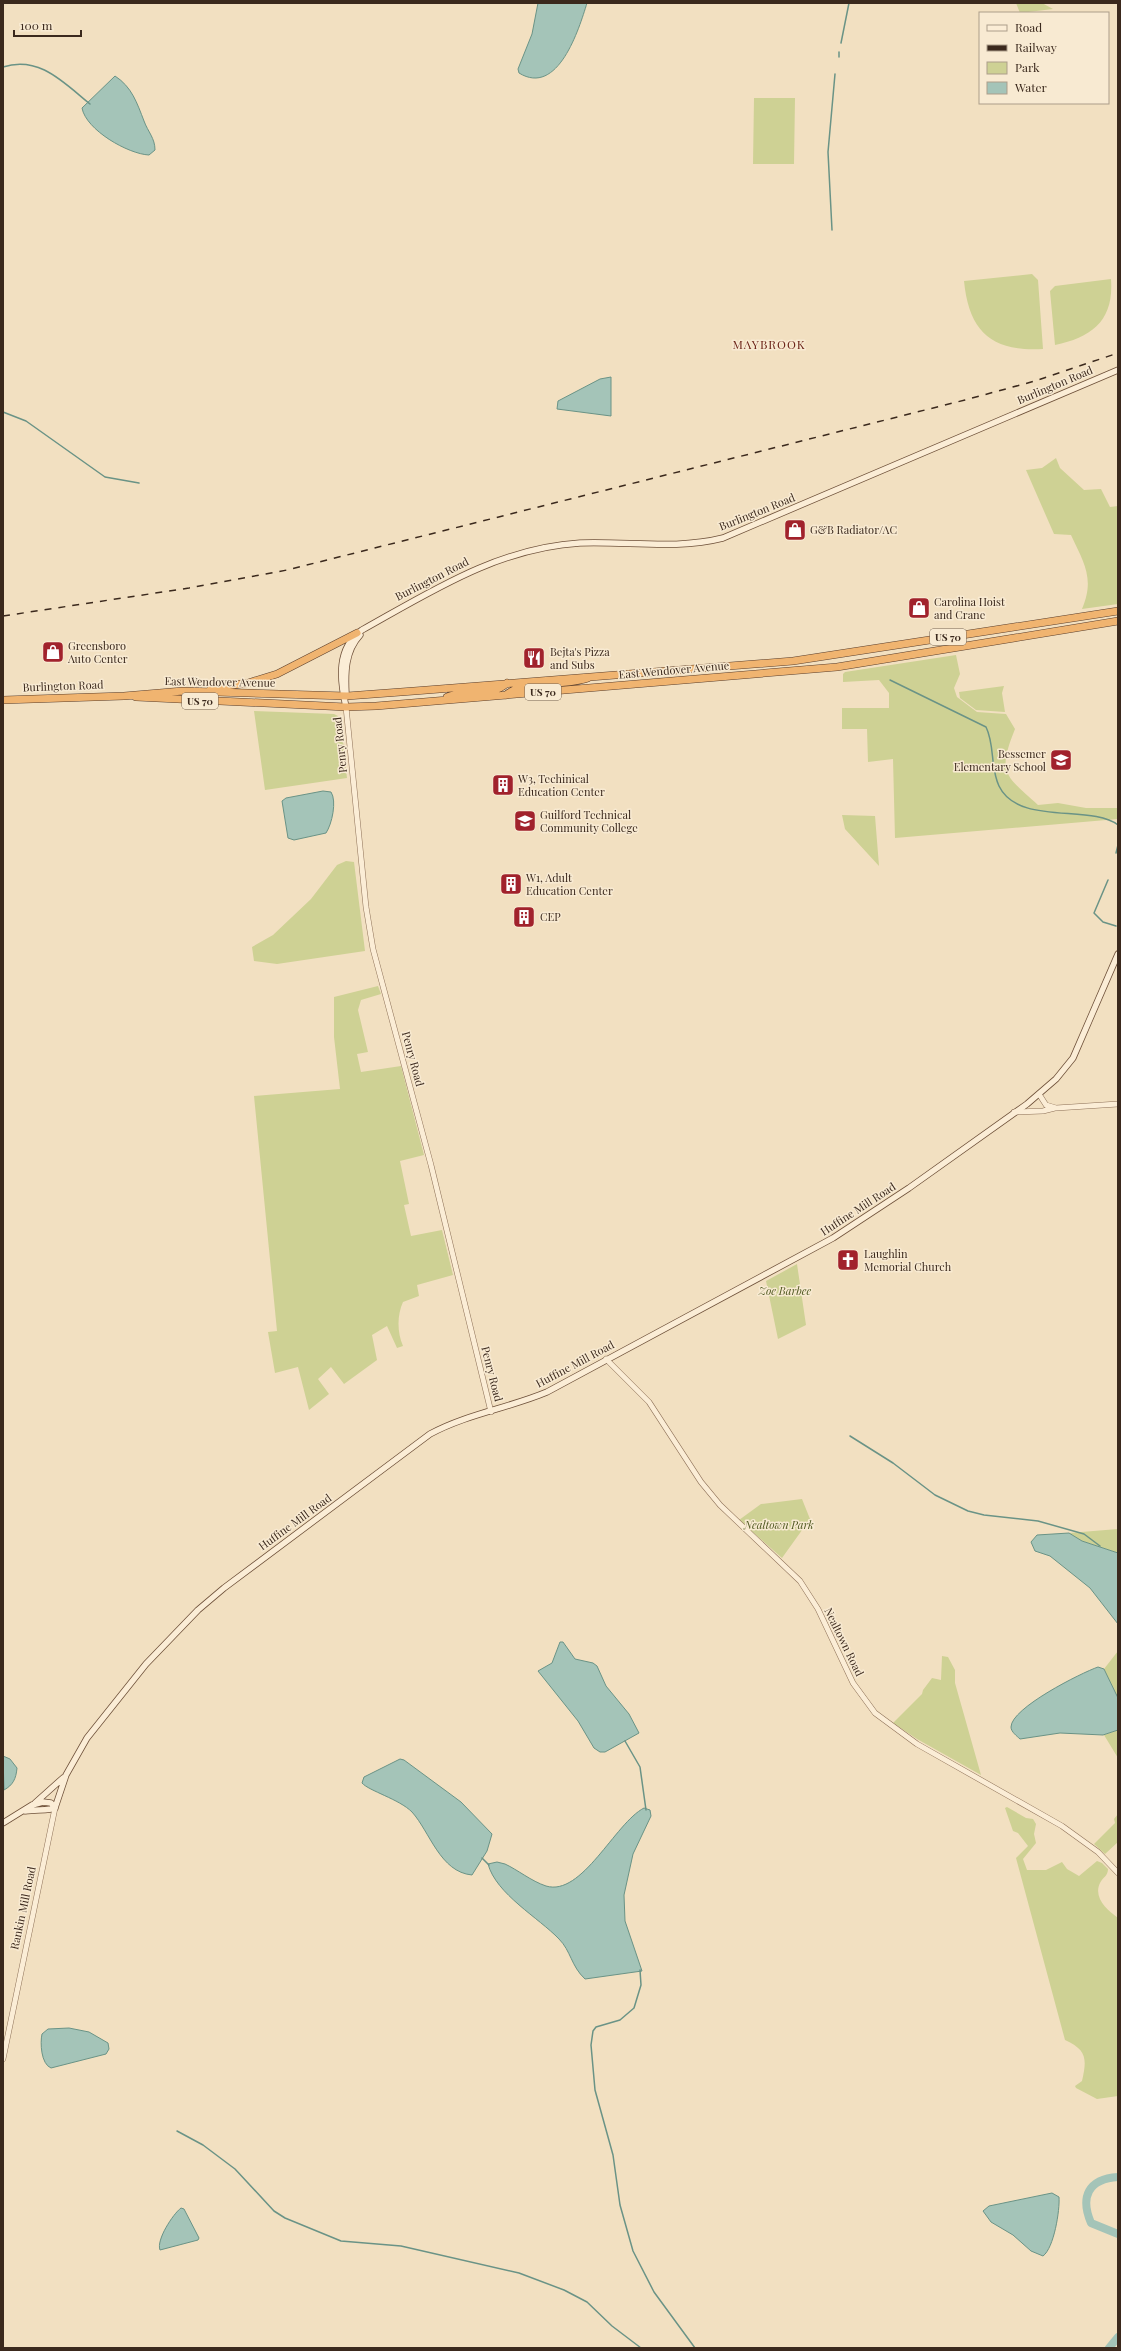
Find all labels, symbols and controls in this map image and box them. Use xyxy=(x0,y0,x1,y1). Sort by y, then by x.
scale bar xyxy=(14,12,81,38)
legend xyxy=(979,12,1109,104)
text: 100 m xyxy=(20,17,53,33)
text: Road xyxy=(1015,19,1042,35)
text: Railway xyxy=(1015,39,1057,55)
text: Park xyxy=(1015,59,1040,75)
text: Water xyxy=(1014,79,1048,95)
district label: MAYBROOK xyxy=(732,336,806,352)
street label: Burlington Road xyxy=(1015,362,1095,407)
street label: Burlington Road xyxy=(717,489,798,534)
shop icon: G&B Radiator/AC xyxy=(782,517,808,543)
place label: G&B Radiator/AC xyxy=(810,522,897,537)
street label: Burlington Road xyxy=(392,553,472,604)
place label: Carolina Hoist and Crane xyxy=(934,594,1005,622)
shop icon: Carolina Hoist and Crane xyxy=(906,595,932,621)
road number: US 70 xyxy=(930,629,966,645)
place label: Greensboro Auto Center xyxy=(67,638,128,666)
shop icon: Greensboro Auto Center xyxy=(40,639,66,665)
place label: Bejta's Pizza and Subs xyxy=(550,644,610,672)
restaurant icon: Bejta's Pizza and Subs xyxy=(521,645,547,671)
street label: East Wendover Avenue xyxy=(618,657,730,682)
street label: East Wendover Avenue xyxy=(164,673,276,690)
street label: Burlington Road xyxy=(22,677,104,694)
road number: US 70 xyxy=(525,684,561,700)
road number: US 70 xyxy=(182,693,218,709)
street label: Penry Road xyxy=(329,716,350,774)
place label: Bessemer Elementary School xyxy=(954,746,1046,774)
school or university icon: Bessemer Elementary School xyxy=(1048,747,1074,773)
place label: W3, Techinical Education Center xyxy=(517,771,605,799)
building icon: W3, Techinical Education Center xyxy=(490,772,516,798)
place label: Guilford Technical Community College xyxy=(540,807,638,835)
school or university icon: Guilford Technical Community College xyxy=(512,808,538,834)
place label: W1, Adult Education Center xyxy=(525,870,613,898)
building icon: W1, Adult Education Center xyxy=(498,871,524,897)
building icon: CEP xyxy=(511,904,537,930)
place label: CEP xyxy=(540,909,561,924)
street label: Penry Road xyxy=(399,1030,428,1089)
street label: Huffine Mill Road xyxy=(817,1178,899,1238)
place label: Laughlin Memorial Church xyxy=(864,1246,952,1274)
church icon: Laughlin Memorial Church xyxy=(835,1247,861,1273)
park label: Zoe Barbee xyxy=(758,1283,811,1298)
street label: Huffine Mill Road xyxy=(533,1336,617,1391)
street label: Penry Road xyxy=(478,1345,507,1404)
street label: Huffine Mill Road xyxy=(255,1490,335,1553)
park label: Nealtown Park xyxy=(743,1517,814,1532)
street label: Nealtown Road xyxy=(821,1605,868,1679)
street label: Rankin Mill Road xyxy=(6,1864,39,1951)

